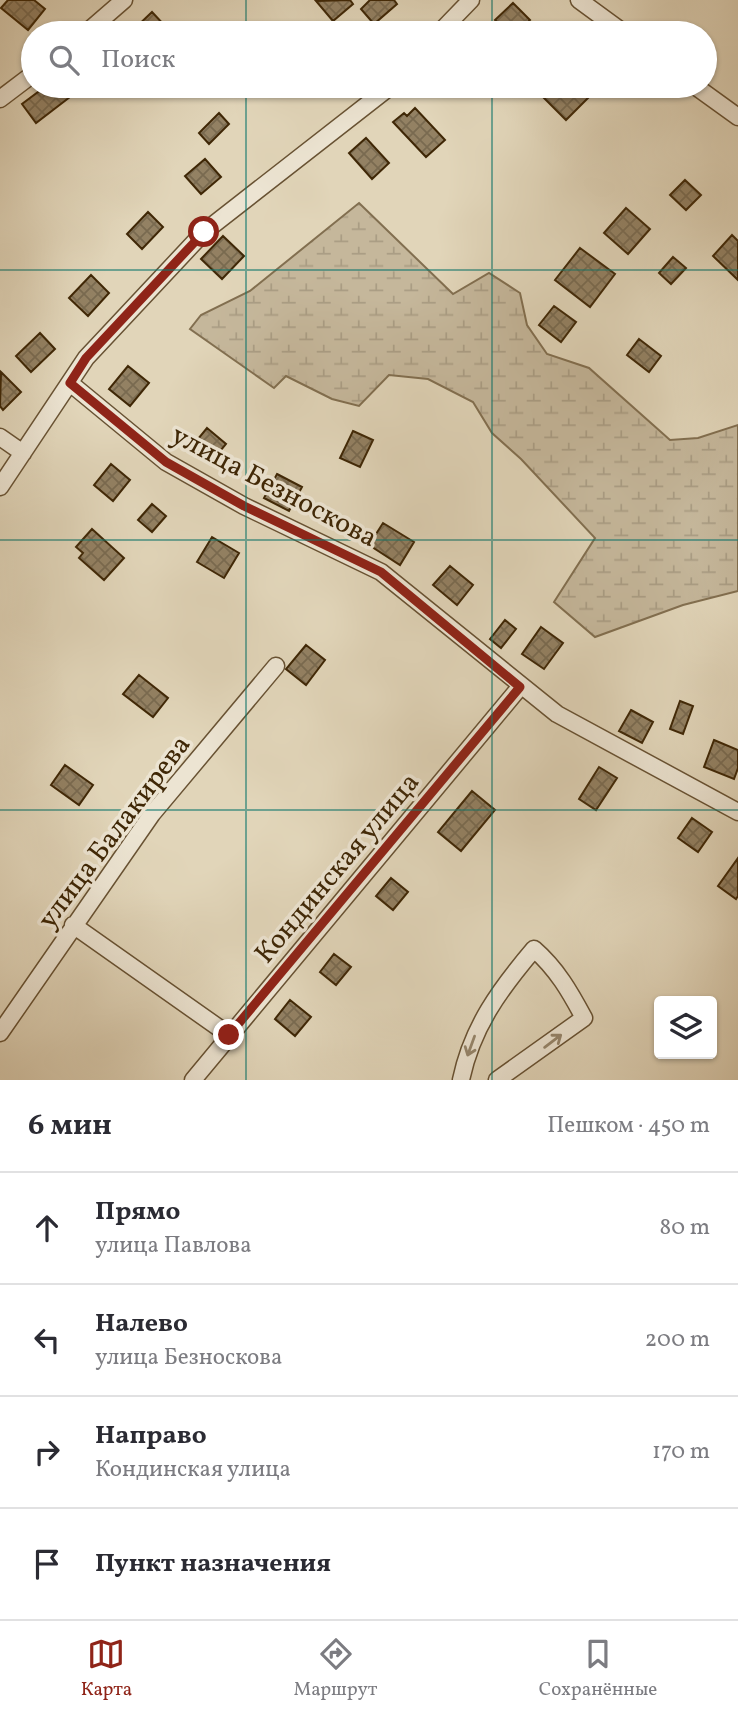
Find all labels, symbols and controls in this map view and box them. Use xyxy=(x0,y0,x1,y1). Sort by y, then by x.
search box xyxy=(21,21,717,98)
icon: search xyxy=(45,41,83,79)
text: Поиск xyxy=(101,42,175,78)
route start xyxy=(188,216,219,247)
street label: улица Безноскова xyxy=(164,416,384,558)
street label: улица Балакирева xyxy=(29,728,201,937)
street label: Кондинская улица xyxy=(246,765,429,972)
map controls xyxy=(654,996,717,1059)
button: layers xyxy=(654,996,717,1059)
route end xyxy=(213,1019,244,1050)
one-way arrow xyxy=(544,1034,562,1049)
one-way arrow xyxy=(464,1035,477,1057)
text: 6 мин xyxy=(28,1105,112,1147)
text: Пешком · 450 m xyxy=(547,1110,710,1142)
text: Прямо xyxy=(95,1194,180,1230)
icon: ahead xyxy=(28,1209,66,1247)
text: 80 m xyxy=(660,1212,710,1244)
text: улица Павлова xyxy=(95,1230,252,1262)
text: Налево xyxy=(95,1306,188,1342)
icon: left xyxy=(28,1321,66,1359)
text: 200 m xyxy=(645,1324,710,1356)
text: улица Безноскова xyxy=(95,1342,282,1374)
text: Направо xyxy=(95,1418,207,1454)
icon: right xyxy=(28,1433,66,1471)
text: 170 m xyxy=(652,1436,710,1468)
text: Кондинская улица xyxy=(95,1454,291,1486)
icon: arrive xyxy=(28,1545,66,1583)
text: Пункт назначения xyxy=(95,1546,331,1582)
tab: Карта xyxy=(81,1635,132,1703)
tab: Маршрут xyxy=(294,1635,377,1703)
tab: Сохранённые xyxy=(539,1635,657,1703)

